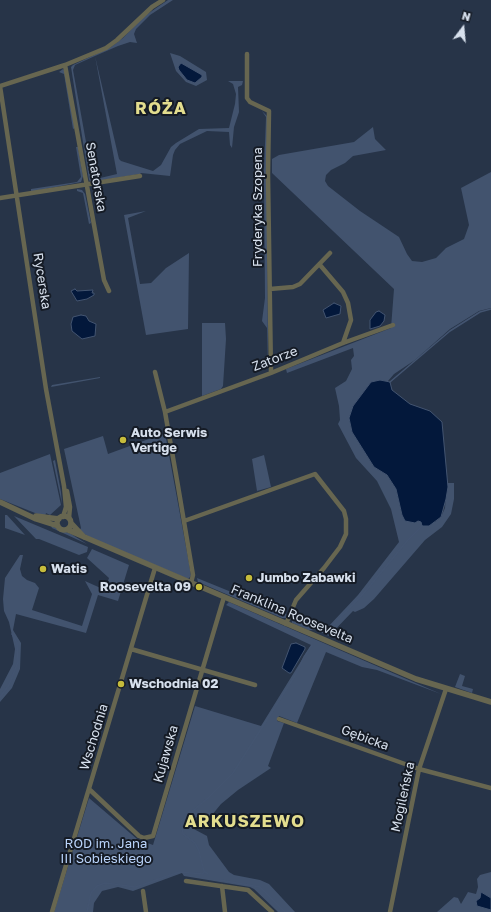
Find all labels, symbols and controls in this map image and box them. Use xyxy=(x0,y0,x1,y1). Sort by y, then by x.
north arrow xyxy=(443,8,483,48)
text: N xyxy=(461,9,472,23)
district label: RÓŻA xyxy=(135,99,187,119)
street label: Senatorska xyxy=(82,141,110,213)
street label: Fryderyka Szopena xyxy=(250,147,266,267)
street label: Rycerska xyxy=(30,252,54,310)
street label: Zatorze xyxy=(250,343,300,375)
place label: Auto Serwis Vertige xyxy=(131,425,207,456)
marker: Auto Serwis Vertige xyxy=(118,435,128,445)
place label: Watis xyxy=(51,561,87,577)
marker: Watis xyxy=(38,564,48,574)
place label: Jumbo Zabawki xyxy=(257,570,356,586)
marker: Jumbo Zabawki xyxy=(244,573,254,583)
place label: Roosevelta 09 xyxy=(100,579,191,595)
street label: Franklina Roosevelta xyxy=(229,581,355,647)
marker: Roosevelta 09 xyxy=(194,582,204,592)
place label: Wschodnia 02 xyxy=(129,676,218,692)
marker: Wschodnia 02 xyxy=(116,679,126,689)
street label: Wschodnia xyxy=(77,702,111,772)
street label: Gębicka xyxy=(339,722,391,754)
street label: Kujawska xyxy=(150,723,182,785)
street label: Mogileńska xyxy=(388,760,418,834)
district label: ARKUSZEWO xyxy=(185,812,305,832)
park label: ROD im. Jana III Sobieskiego xyxy=(60,836,152,867)

